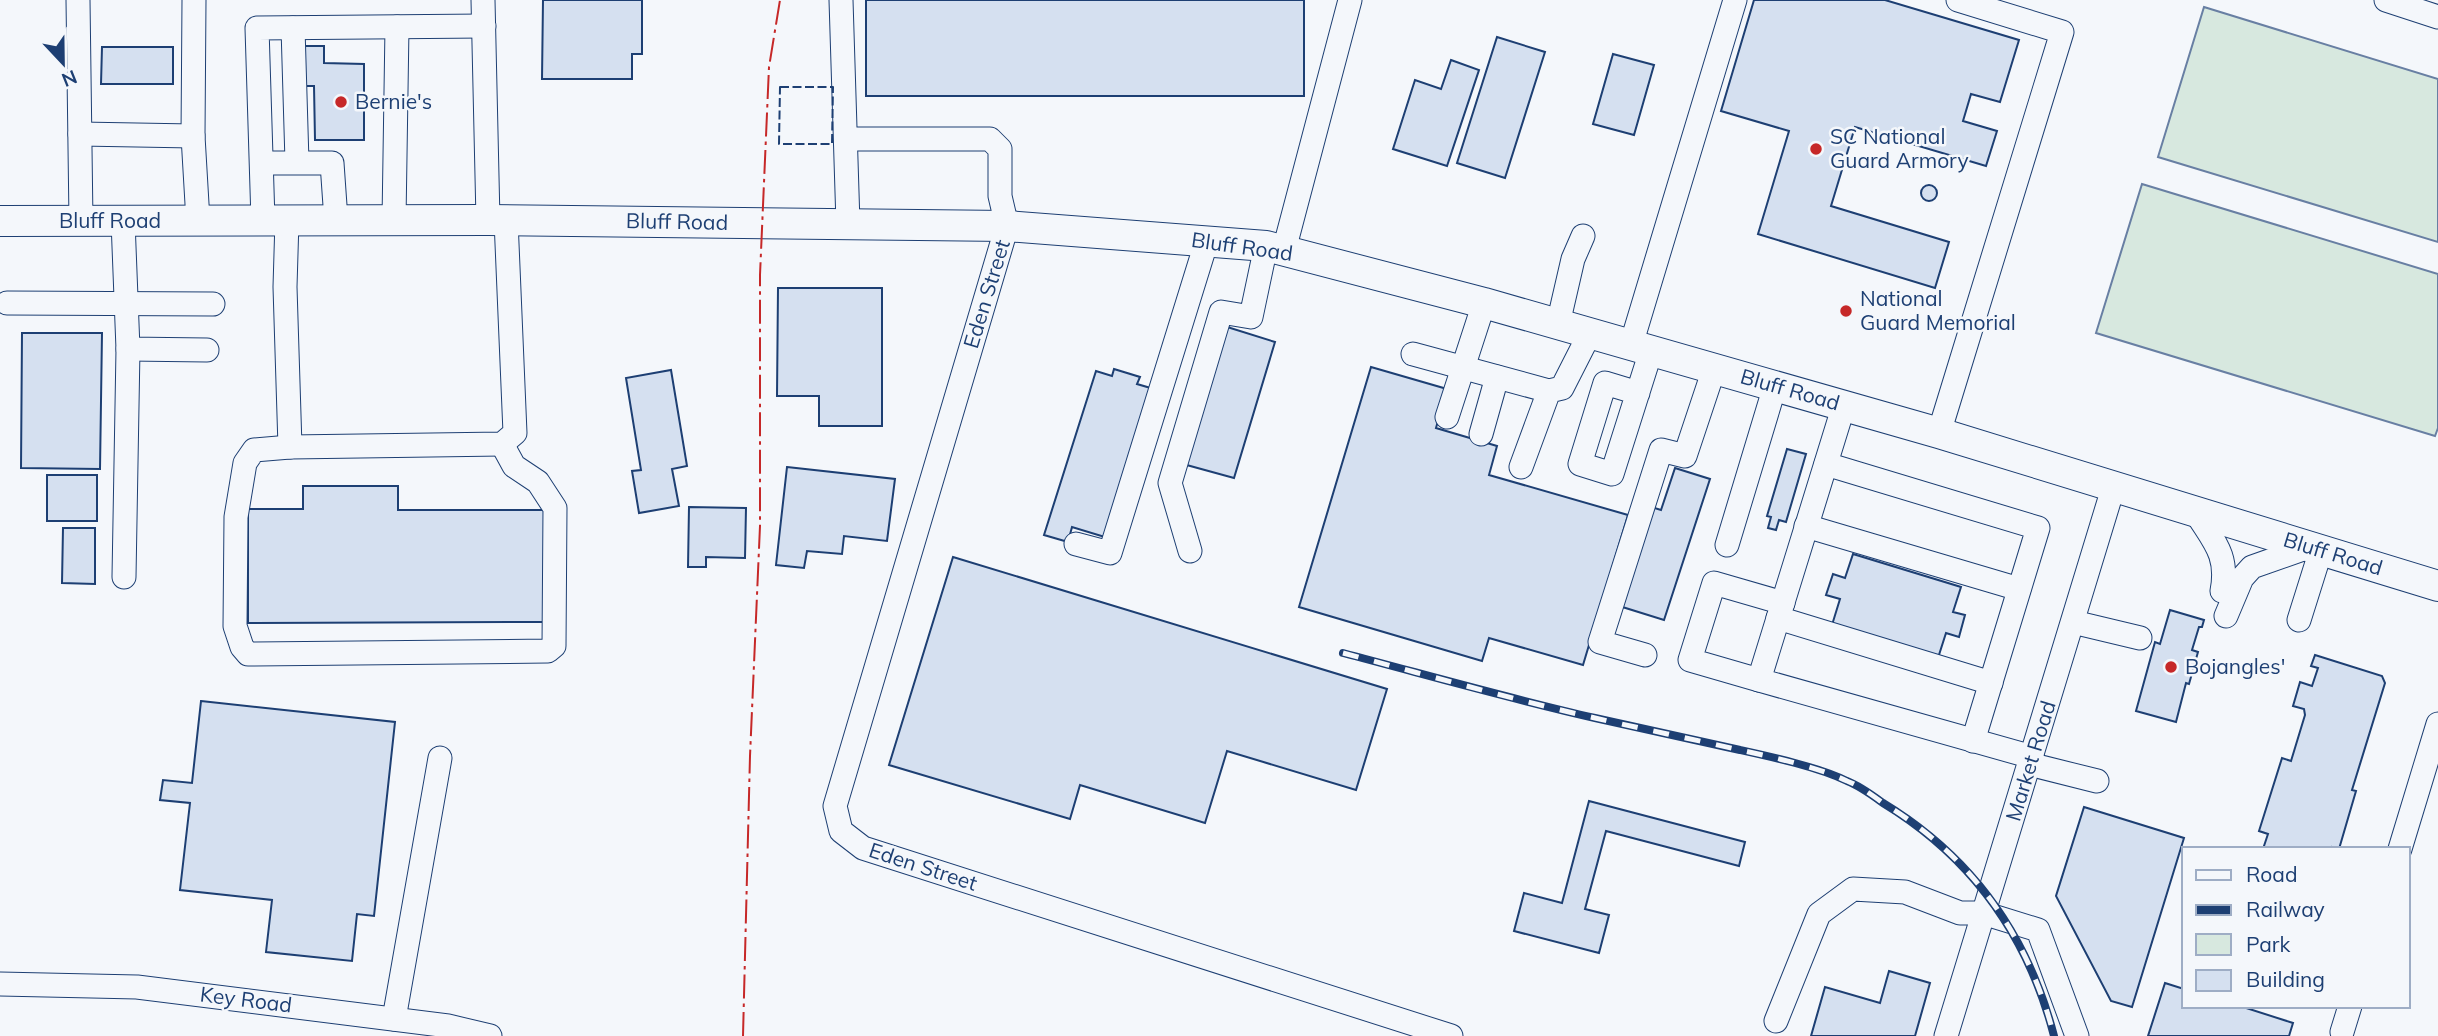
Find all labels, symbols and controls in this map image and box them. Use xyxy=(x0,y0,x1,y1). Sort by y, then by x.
north arrow xyxy=(28,28,98,98)
text: N xyxy=(58,65,81,93)
place label: Bernie's xyxy=(355,88,432,114)
marker: Bernie's xyxy=(333,94,349,110)
place label: SC National Guard Armory xyxy=(1830,123,1969,173)
marker: SC National Guard Armory xyxy=(1808,141,1824,157)
street label: Bluff Road xyxy=(59,207,161,233)
street label: Bluff Road xyxy=(626,207,728,235)
street label: Bluff Road xyxy=(1190,226,1295,266)
street label: Eden Street xyxy=(957,236,1015,351)
place label: National Guard Memorial xyxy=(1860,285,2016,335)
marker: National Guard Memorial xyxy=(1838,303,1854,319)
street label: Bluff Road xyxy=(1738,362,1843,416)
street label: Bluff Road xyxy=(2281,526,2386,580)
place label: Bojangles' xyxy=(2185,653,2285,679)
marker: Bojangles' xyxy=(2163,659,2179,675)
street label: Market Road xyxy=(1999,697,2061,824)
street label: Eden Street xyxy=(866,836,981,896)
legend xyxy=(2182,847,2410,1008)
text: Road xyxy=(2246,861,2297,887)
text: Railway xyxy=(2246,896,2325,922)
text: Park xyxy=(2246,931,2290,957)
text: Building xyxy=(2246,966,2325,992)
street label: Key Road xyxy=(199,980,294,1018)

